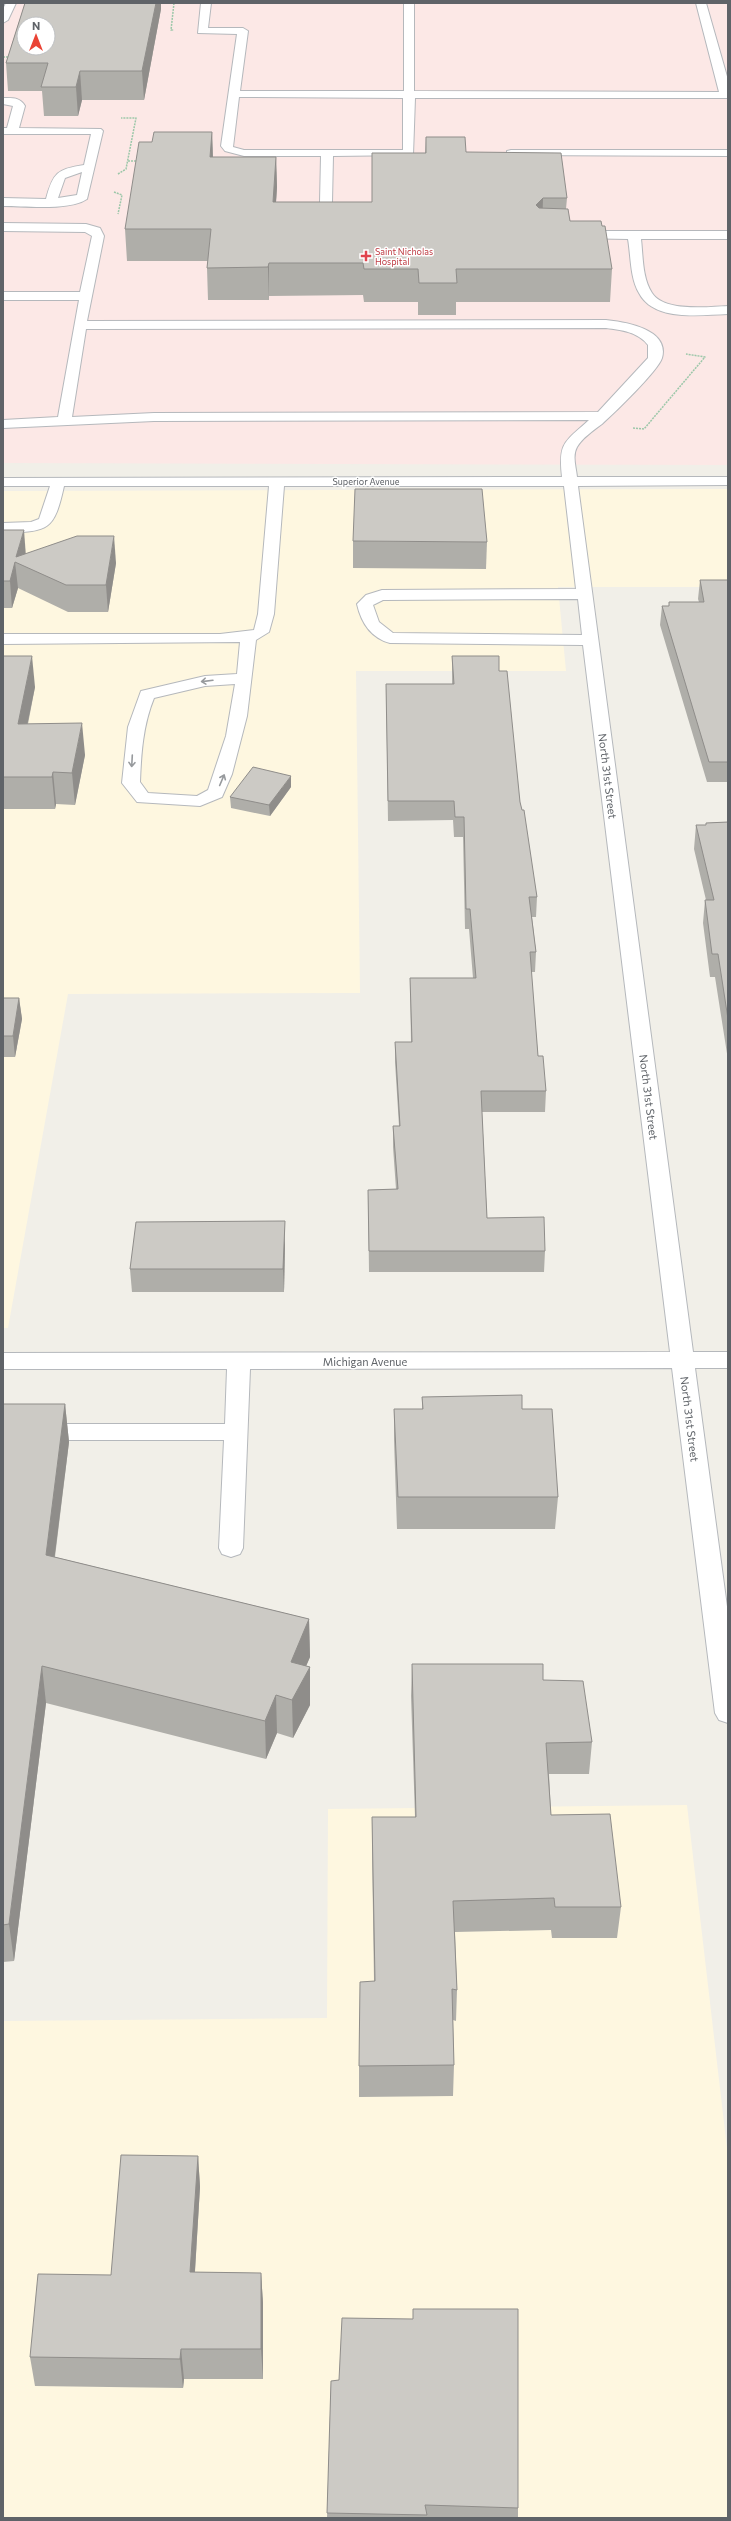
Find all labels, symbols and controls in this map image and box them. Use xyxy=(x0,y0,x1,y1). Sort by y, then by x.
north arrow xyxy=(16,16,56,56)
text: N xyxy=(32,19,40,32)
place label: Saint Nicholas Hospital xyxy=(375,246,433,267)
marker: Saint Nicholas Hospital xyxy=(360,250,372,262)
street label: Superior Avenue xyxy=(333,476,400,487)
one-way arrow xyxy=(200,678,213,685)
street label: North 31st Street xyxy=(596,733,620,820)
one-way arrow xyxy=(128,754,135,767)
one-way arrow xyxy=(218,775,226,787)
street label: North 31st Street xyxy=(637,1054,661,1141)
street label: Michigan Avenue xyxy=(323,1355,408,1368)
street label: North 31st Street xyxy=(678,1376,702,1463)

